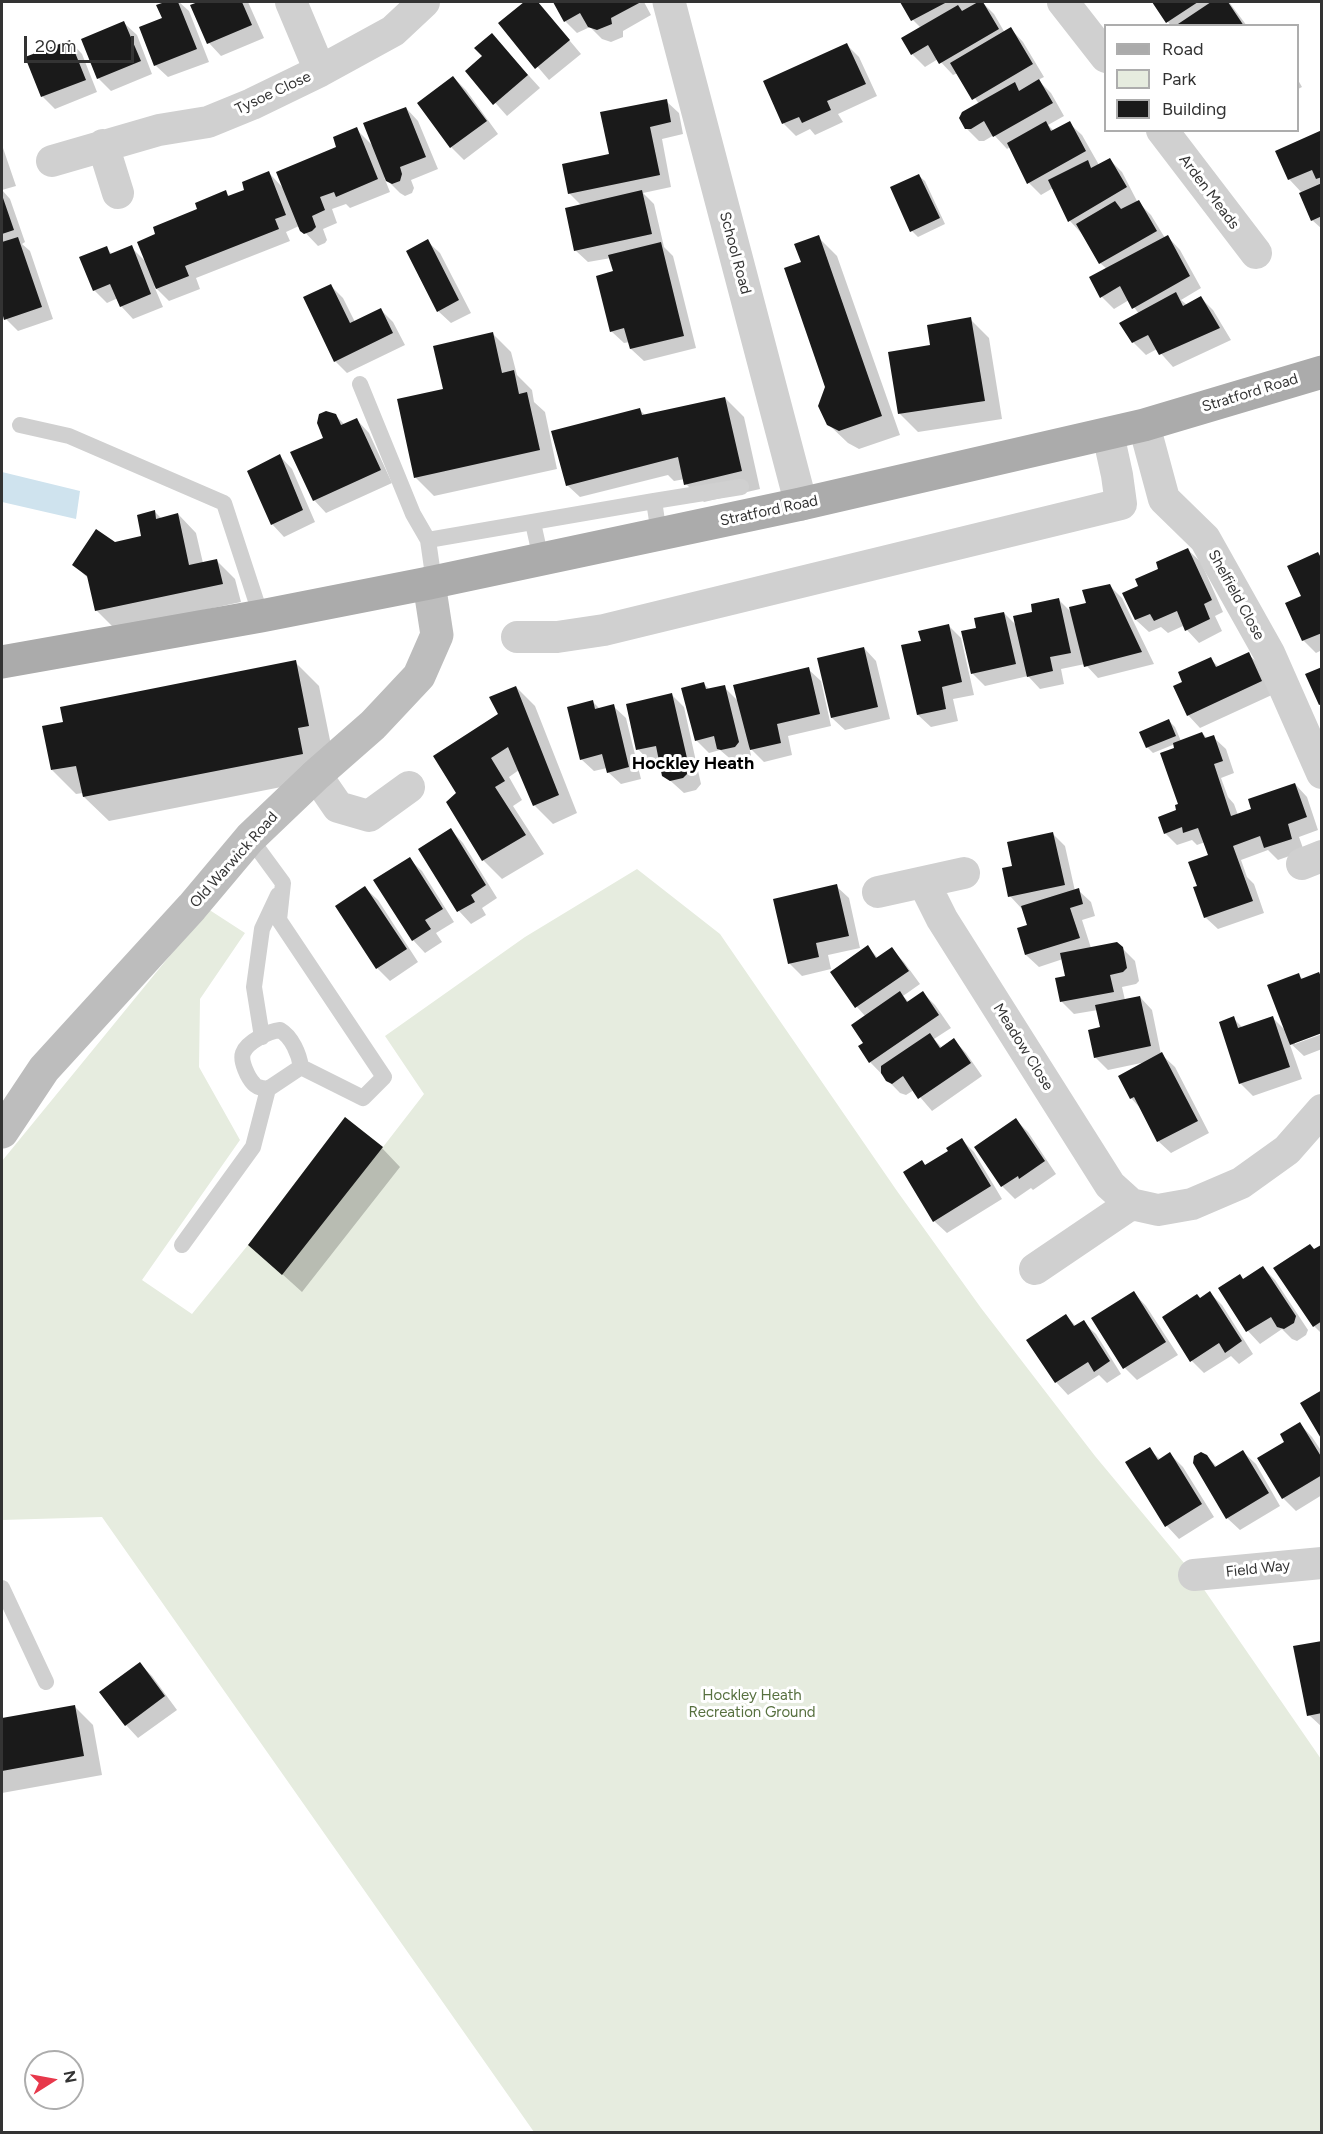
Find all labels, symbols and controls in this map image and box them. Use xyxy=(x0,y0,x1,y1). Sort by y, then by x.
scale bar xyxy=(27,24,136,62)
legend xyxy=(1104,24,1299,132)
text: 20 m xyxy=(35,35,76,57)
text: Road xyxy=(1162,38,1203,60)
street label: Tysoe Close xyxy=(232,68,314,118)
text: Park xyxy=(1162,68,1196,90)
text: Building xyxy=(1162,98,1227,120)
street label: Arden Meads xyxy=(1175,151,1243,233)
street label: School Road xyxy=(715,210,755,296)
street label: Stratford Road xyxy=(1200,370,1300,416)
street label: Stratford Road xyxy=(718,492,820,530)
street label: Shelfield Close xyxy=(1204,547,1268,643)
district label: Hockley Heath xyxy=(632,753,754,775)
street label: Old Warwick Road xyxy=(186,808,282,912)
street label: Meadow Close xyxy=(989,1000,1057,1094)
street label: Field Way xyxy=(1225,1557,1291,1581)
park label: Hockley Heath Recreation Ground xyxy=(688,1687,816,1722)
north arrow xyxy=(24,2050,84,2110)
text: N xyxy=(60,2069,81,2085)

